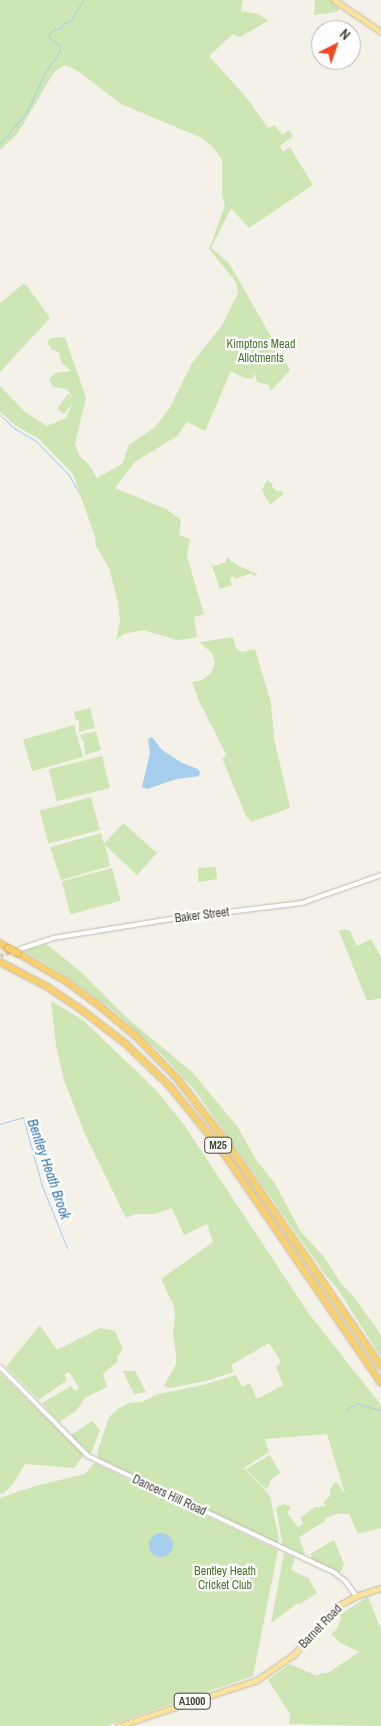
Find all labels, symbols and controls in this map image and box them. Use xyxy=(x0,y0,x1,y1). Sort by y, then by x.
north arrow xyxy=(311,20,361,70)
text: N xyxy=(336,25,354,44)
park label: Kimptons Mead Allotments xyxy=(227,338,295,366)
street label: Baker Street xyxy=(174,906,230,926)
water label: Bentley Heath Brook xyxy=(24,1116,74,1222)
road number: M25 xyxy=(203,1136,233,1154)
street label: Dancers Hill Road xyxy=(130,1473,208,1519)
park label: Bentley Heath Cricket Club xyxy=(194,1565,256,1593)
street label: Barnet Road xyxy=(297,1602,345,1652)
road number: A1000 xyxy=(173,1692,211,1710)

